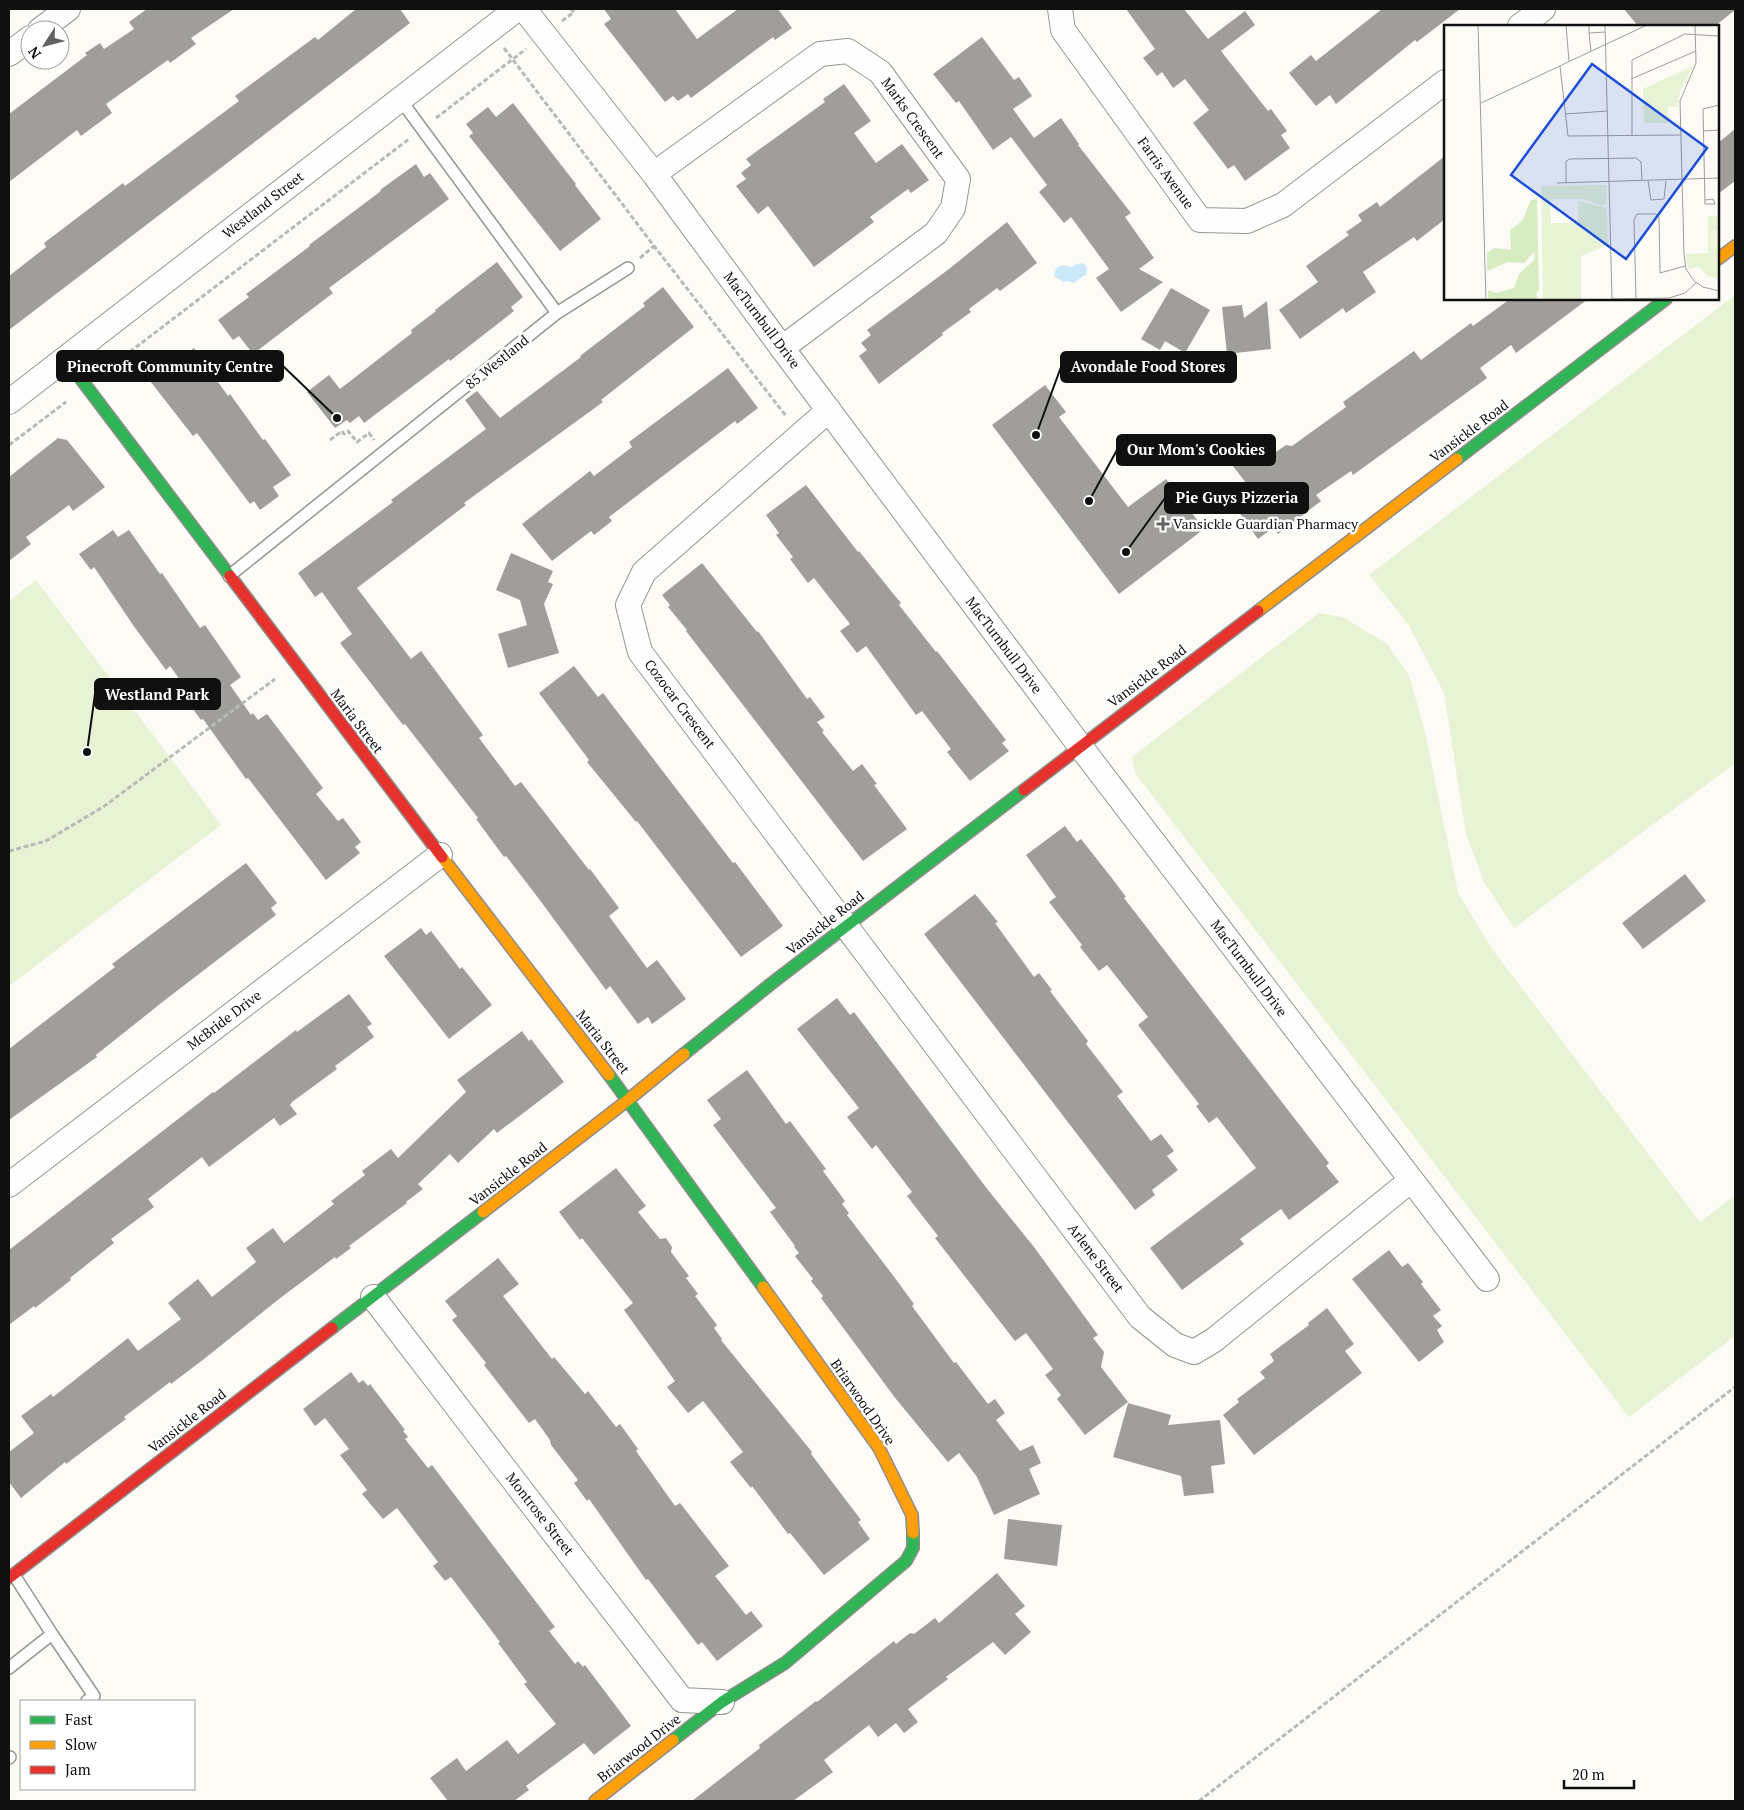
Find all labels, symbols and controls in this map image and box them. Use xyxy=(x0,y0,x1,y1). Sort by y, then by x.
north arrow xyxy=(20,20,70,70)
inset map xyxy=(1444,25,1719,300)
text: N xyxy=(23,43,45,63)
street label: Marks Crescent xyxy=(878,73,950,163)
street label: Farris Avenue xyxy=(1134,133,1199,213)
street label: Westland Street xyxy=(218,166,308,242)
street label: MacTurnbull Drive xyxy=(720,267,805,372)
street label: 85 Westland xyxy=(461,330,532,393)
callout: Pinecroft Community Centre xyxy=(57,351,283,381)
callout: Avondale Food Stores xyxy=(1061,352,1236,382)
text: Pinecroft Community Centre xyxy=(67,356,273,376)
text: Avondale Food Stores xyxy=(1071,356,1226,376)
street label: Vansickle Road xyxy=(1426,395,1512,466)
callout: Our Mom's Cookies xyxy=(1117,435,1275,465)
text: Our Mom's Cookies xyxy=(1127,439,1265,459)
callout: Pie Guys Pizzeria xyxy=(1165,483,1308,513)
text: Pie Guys Pizzeria xyxy=(1176,487,1299,507)
place label: Vansickle Guardian Pharmacy xyxy=(1173,514,1359,533)
marker: Vansickle Guardian Pharmacy xyxy=(1157,518,1169,530)
street label: MacTurnbull Drive xyxy=(962,592,1047,697)
street label: Vansickle Road xyxy=(1104,640,1190,711)
street label: Cozocar Crescent xyxy=(641,655,721,753)
callout: Westland Park xyxy=(95,679,220,709)
text: Westland Park xyxy=(105,684,209,704)
street label: Maria Street xyxy=(327,684,389,758)
street label: Vansickle Road xyxy=(782,886,868,959)
street label: MacTurnbull Drive xyxy=(1207,915,1292,1020)
street label: McBride Drive xyxy=(183,985,265,1054)
street label: Maria Street xyxy=(572,1006,635,1078)
street label: Vansickle Road xyxy=(465,1137,551,1210)
street label: Arlene Street xyxy=(1064,1219,1129,1297)
street label: Briarwood Drive xyxy=(827,1355,900,1448)
street label: Vansickle Road xyxy=(144,1384,230,1457)
street label: Montrose Street xyxy=(502,1468,579,1560)
legend xyxy=(20,1700,195,1790)
text: Fast xyxy=(65,1709,93,1729)
street label: Briarwood Drive xyxy=(593,1709,684,1786)
text: Slow xyxy=(65,1734,98,1754)
scale bar xyxy=(1564,1758,1634,1790)
text: Jam xyxy=(65,1759,91,1779)
text: 20 m xyxy=(1572,1764,1605,1784)

